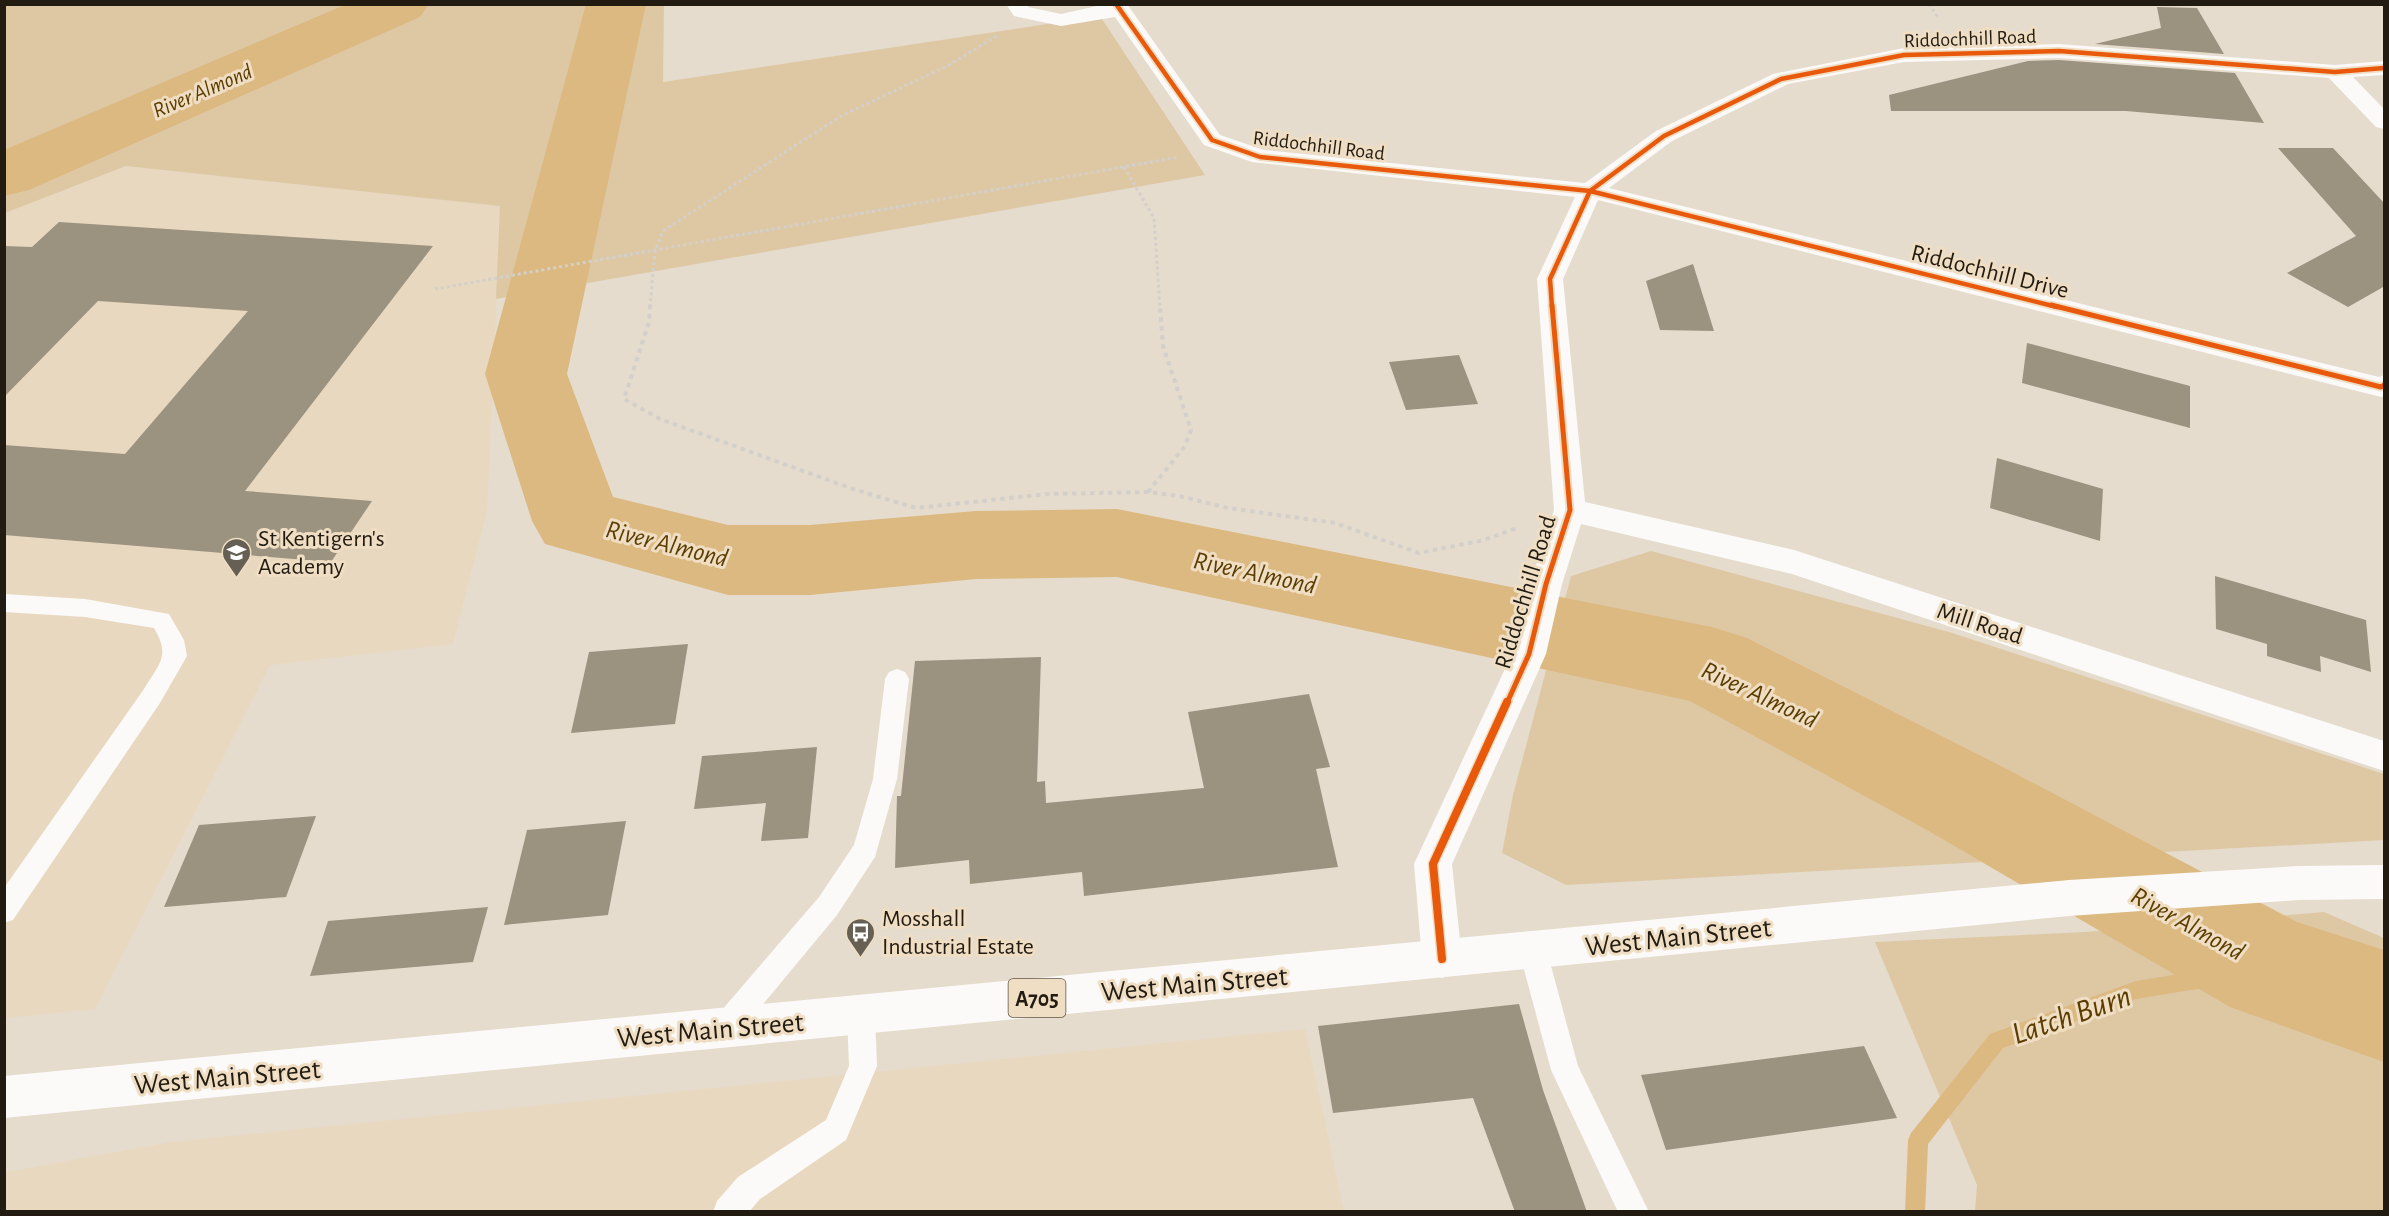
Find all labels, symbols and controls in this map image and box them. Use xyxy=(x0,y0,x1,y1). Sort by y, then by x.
street label: Riddochhill Road xyxy=(1903,27,2037,51)
water label: River Almond xyxy=(149,60,256,122)
street label: Riddochhill Road xyxy=(1252,128,1386,164)
street label: Riddochhill Drive xyxy=(1908,241,2071,303)
street label: Riddochhill Road xyxy=(1491,513,1561,672)
water label: River Almond xyxy=(603,516,731,572)
place label: St Kentigern's Academy xyxy=(258,527,385,579)
school or university icon: St Kentigern's Academy xyxy=(221,536,253,578)
water label: River Almond xyxy=(1191,547,1319,599)
street label: Mill Road xyxy=(1934,599,2025,649)
water label: River Almond xyxy=(1697,657,1822,733)
water label: River Almond xyxy=(2127,882,2249,966)
place label: Mosshall Industrial Estate xyxy=(882,907,1034,959)
street label: West Main Street xyxy=(1584,914,1773,962)
bus stop icon: Mosshall Industrial Estate xyxy=(845,916,877,958)
street label: West Main Street xyxy=(1100,963,1289,1007)
road number: A705 xyxy=(1008,979,1066,1017)
water label: Latch Burn xyxy=(2008,980,2135,1050)
street label: West Main Street xyxy=(616,1009,805,1053)
street label: West Main Street xyxy=(133,1056,322,1100)

